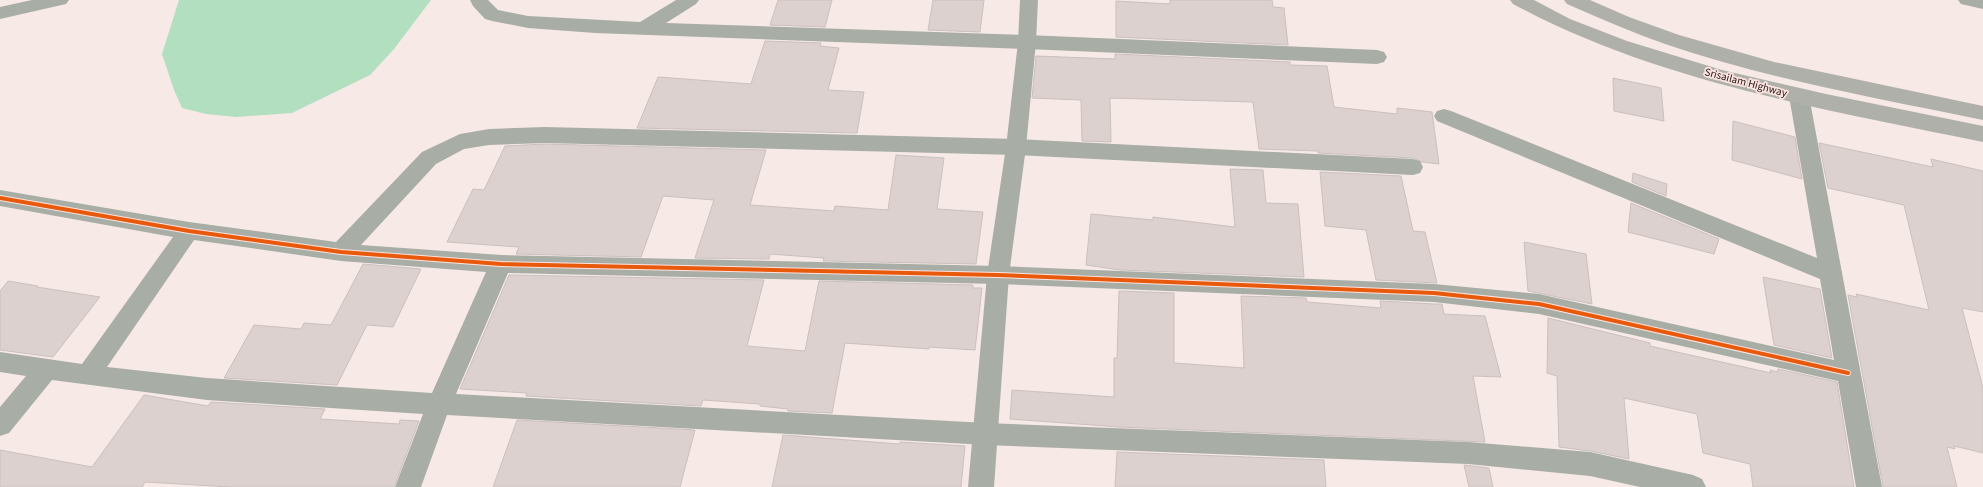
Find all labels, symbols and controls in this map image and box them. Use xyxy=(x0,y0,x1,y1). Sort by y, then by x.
street label: Srisailam Highway xyxy=(1703,64,1789,101)

